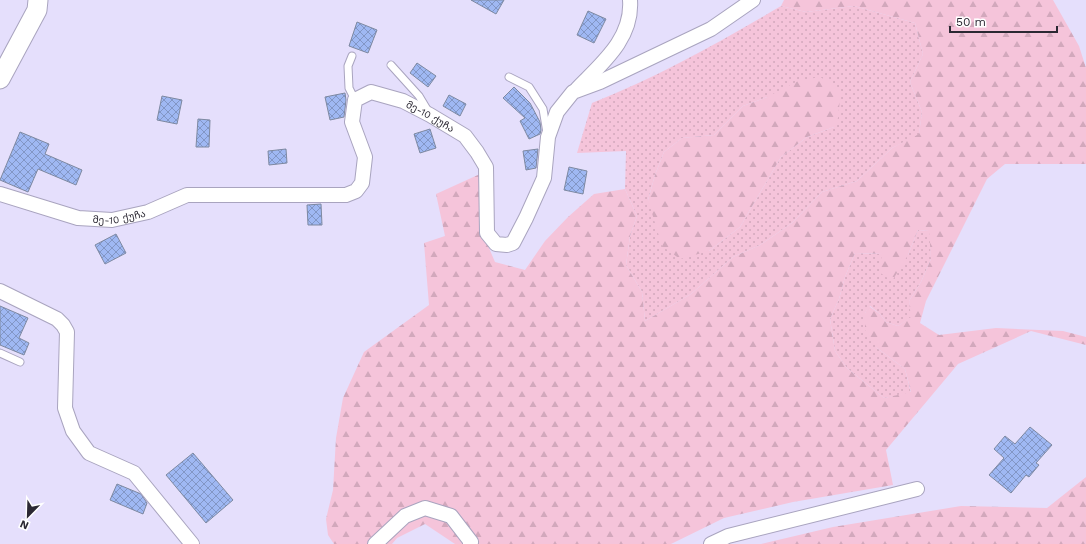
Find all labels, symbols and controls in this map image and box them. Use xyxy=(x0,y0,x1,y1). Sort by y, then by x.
scale bar xyxy=(950,8,1057,34)
text: 50 m xyxy=(956,15,986,29)
street label: მე-10 ქუჩა xyxy=(405,98,456,134)
street label: მე-10 ქუჩა xyxy=(92,207,146,226)
north arrow xyxy=(8,496,48,536)
text: N xyxy=(18,517,31,532)

